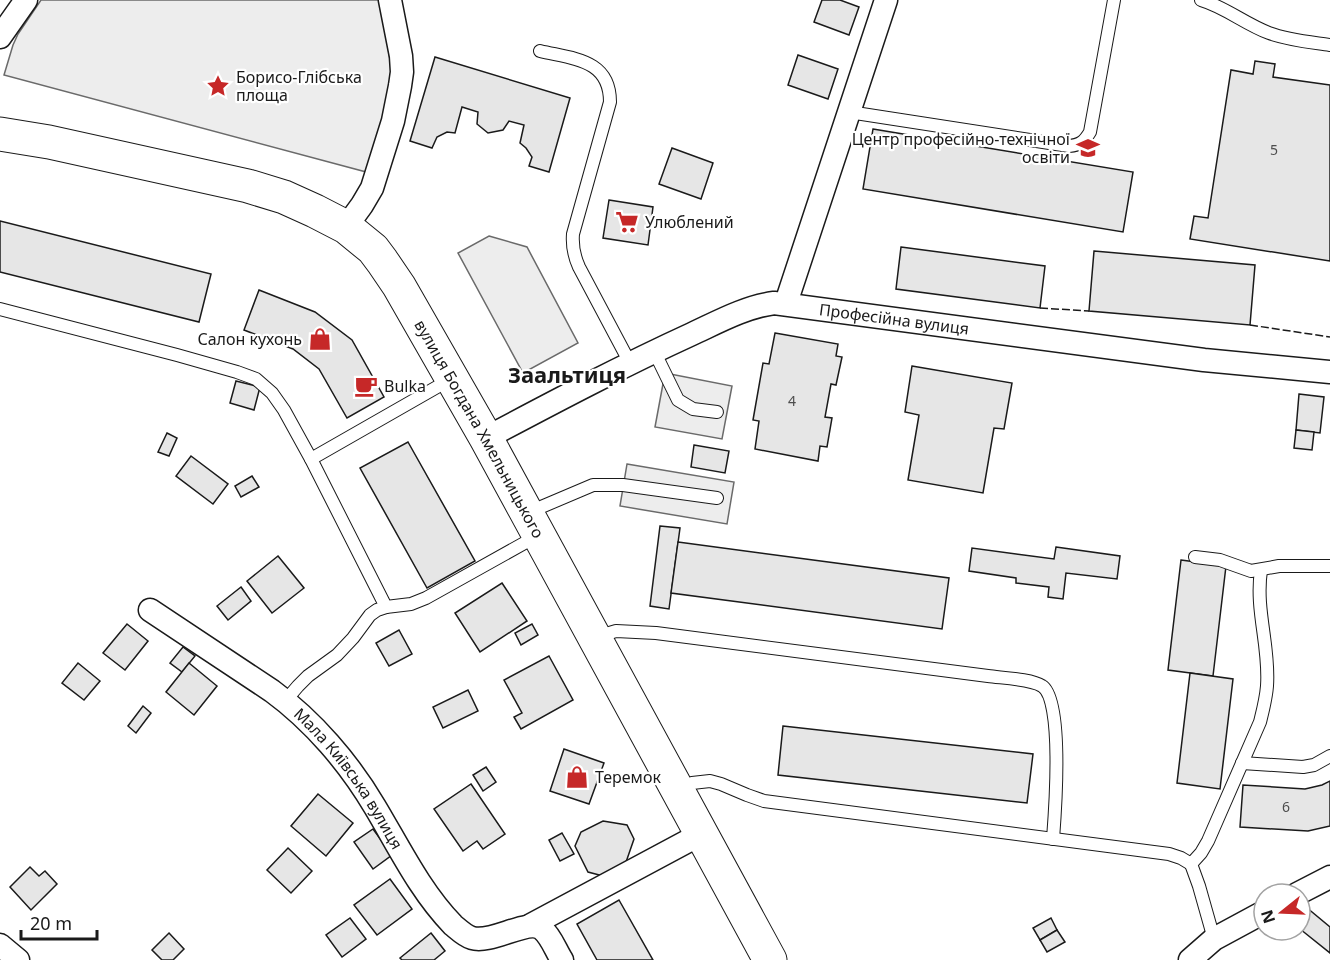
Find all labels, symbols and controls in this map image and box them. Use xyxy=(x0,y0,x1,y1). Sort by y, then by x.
place label: Борисо-Глібська площа xyxy=(236,66,362,106)
place icon: Борисо-Глібська площа xyxy=(205,73,231,99)
place label: Центр професійно-технічної освіти xyxy=(852,128,1070,168)
school or university icon: Центр професійно-технічної освіти xyxy=(1075,135,1101,161)
house number: 5 xyxy=(1270,140,1278,159)
supermarket icon: Улюблений xyxy=(614,209,640,235)
place label: Улюблений xyxy=(645,211,734,233)
street label: Професійна вулиця xyxy=(818,298,970,340)
street label: вулиця Богдана Хмельницького xyxy=(410,316,549,542)
shop icon: Салон кухонь xyxy=(307,326,333,352)
place label: Салон кухонь xyxy=(197,328,302,350)
district label: Заальтиця xyxy=(508,359,626,389)
cafe icon: Bulka xyxy=(353,373,379,399)
place label: Bulka xyxy=(384,375,426,397)
house number: 4 xyxy=(788,391,796,410)
street label: Мала Київська вулиця xyxy=(289,703,408,853)
shop icon: Теремок xyxy=(564,764,590,790)
place label: Теремок xyxy=(595,766,661,788)
house number: 6 xyxy=(1282,797,1290,816)
north arrow xyxy=(1252,882,1312,942)
scale bar xyxy=(21,903,98,941)
text: N xyxy=(1255,907,1280,926)
text: 20 m xyxy=(30,911,72,935)

